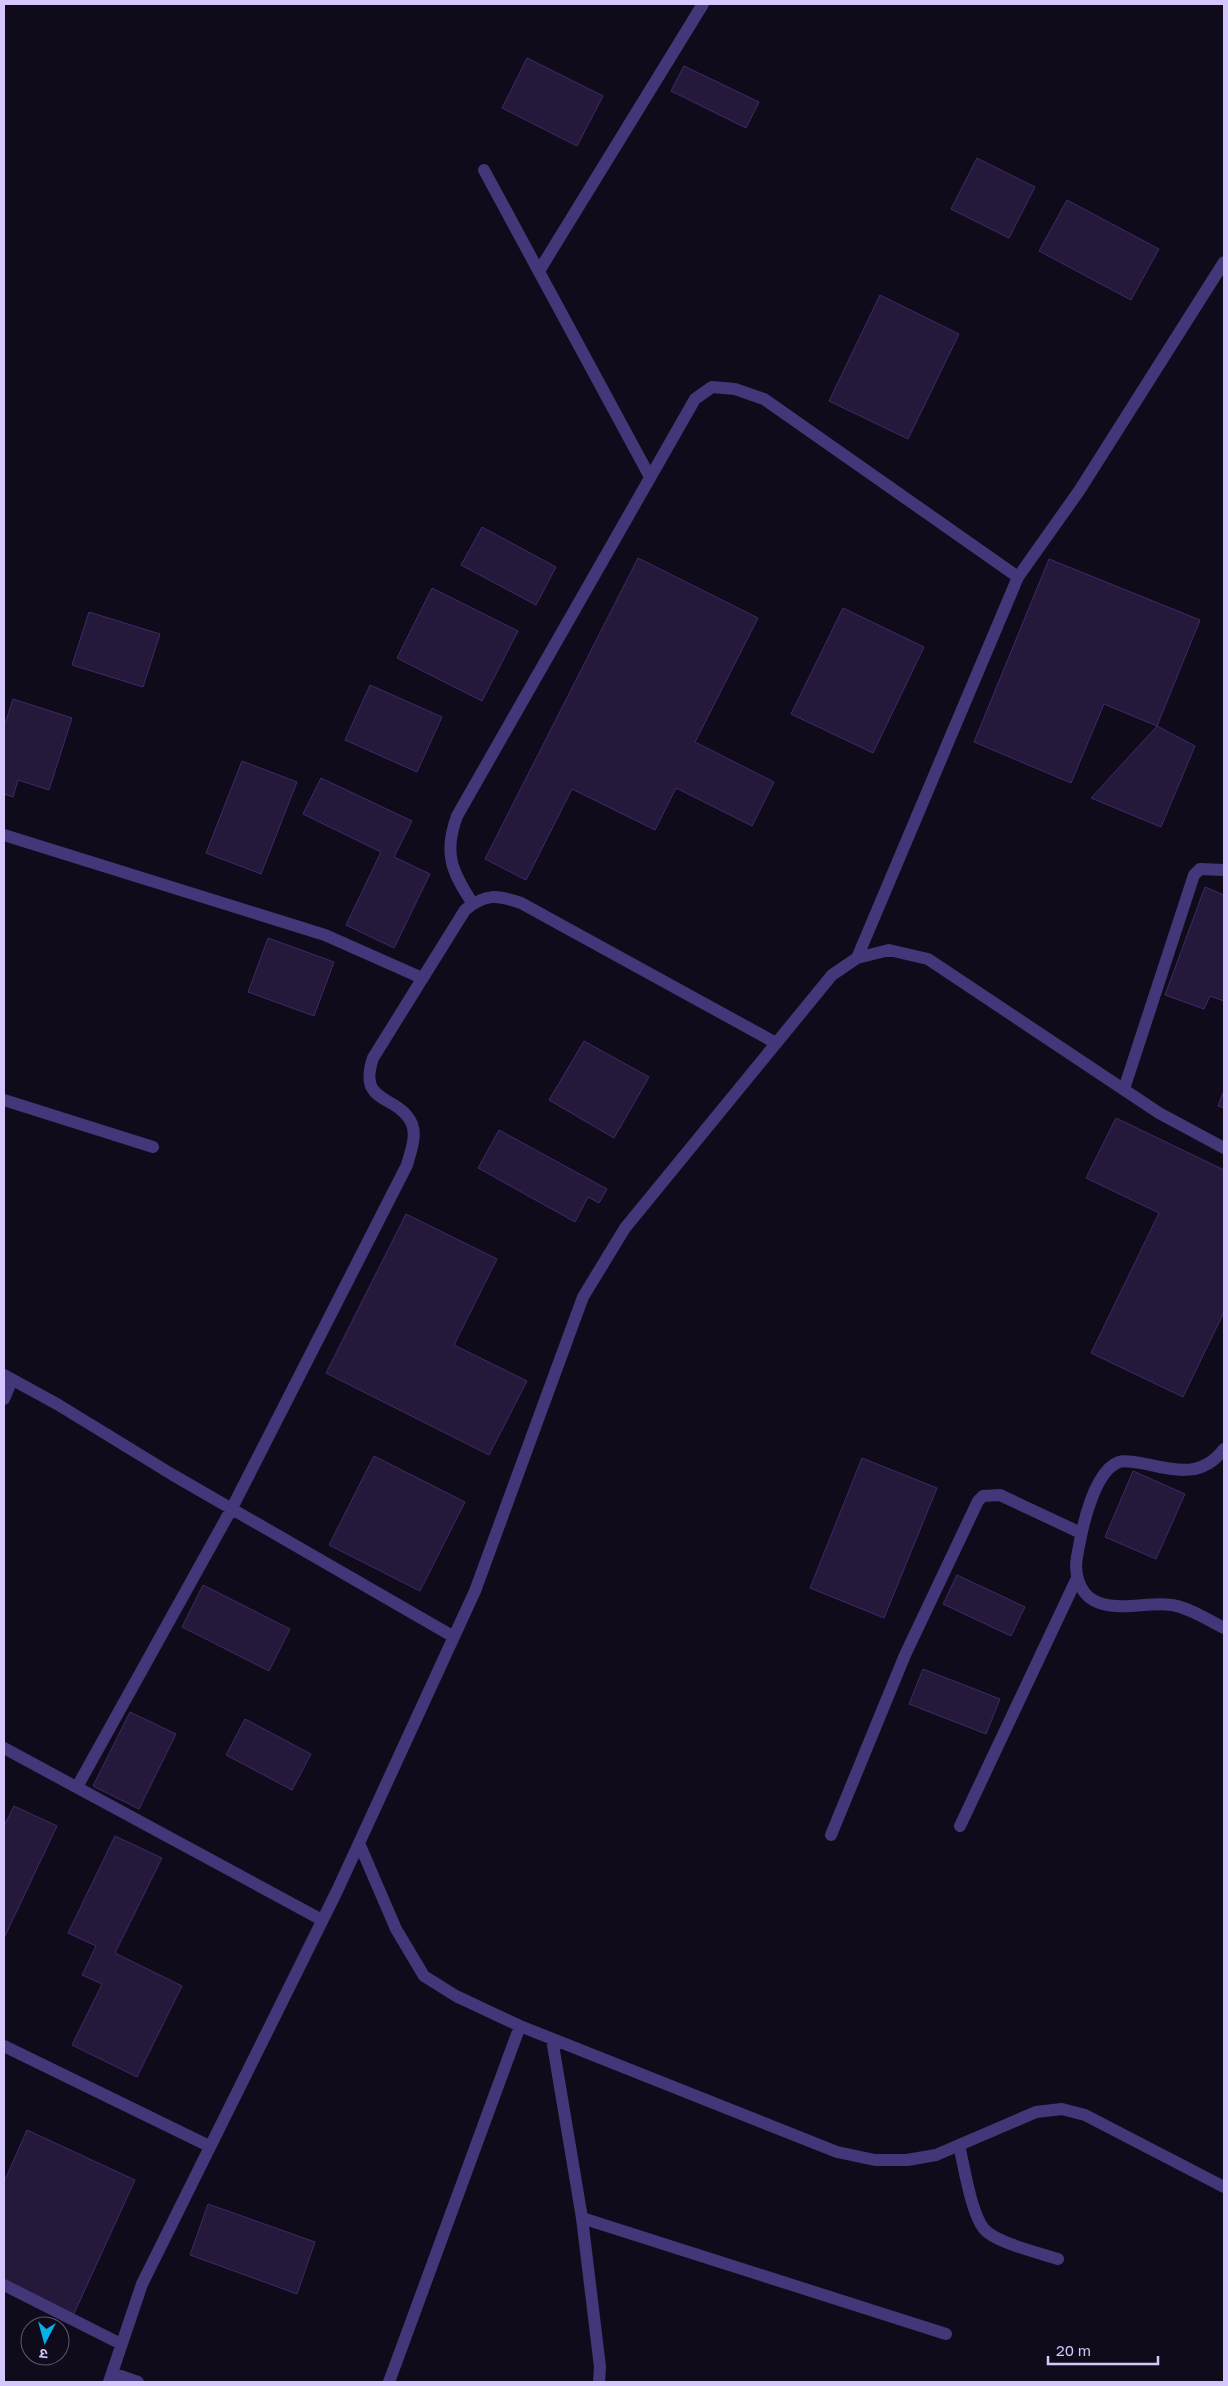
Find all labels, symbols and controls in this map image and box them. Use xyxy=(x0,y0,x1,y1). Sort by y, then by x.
north arrow xyxy=(20,2316,70,2366)
scale bar xyxy=(1048,2334,1158,2366)
text: 20 m xyxy=(1056,2341,1091,2359)
text: उ xyxy=(38,2345,49,2363)

